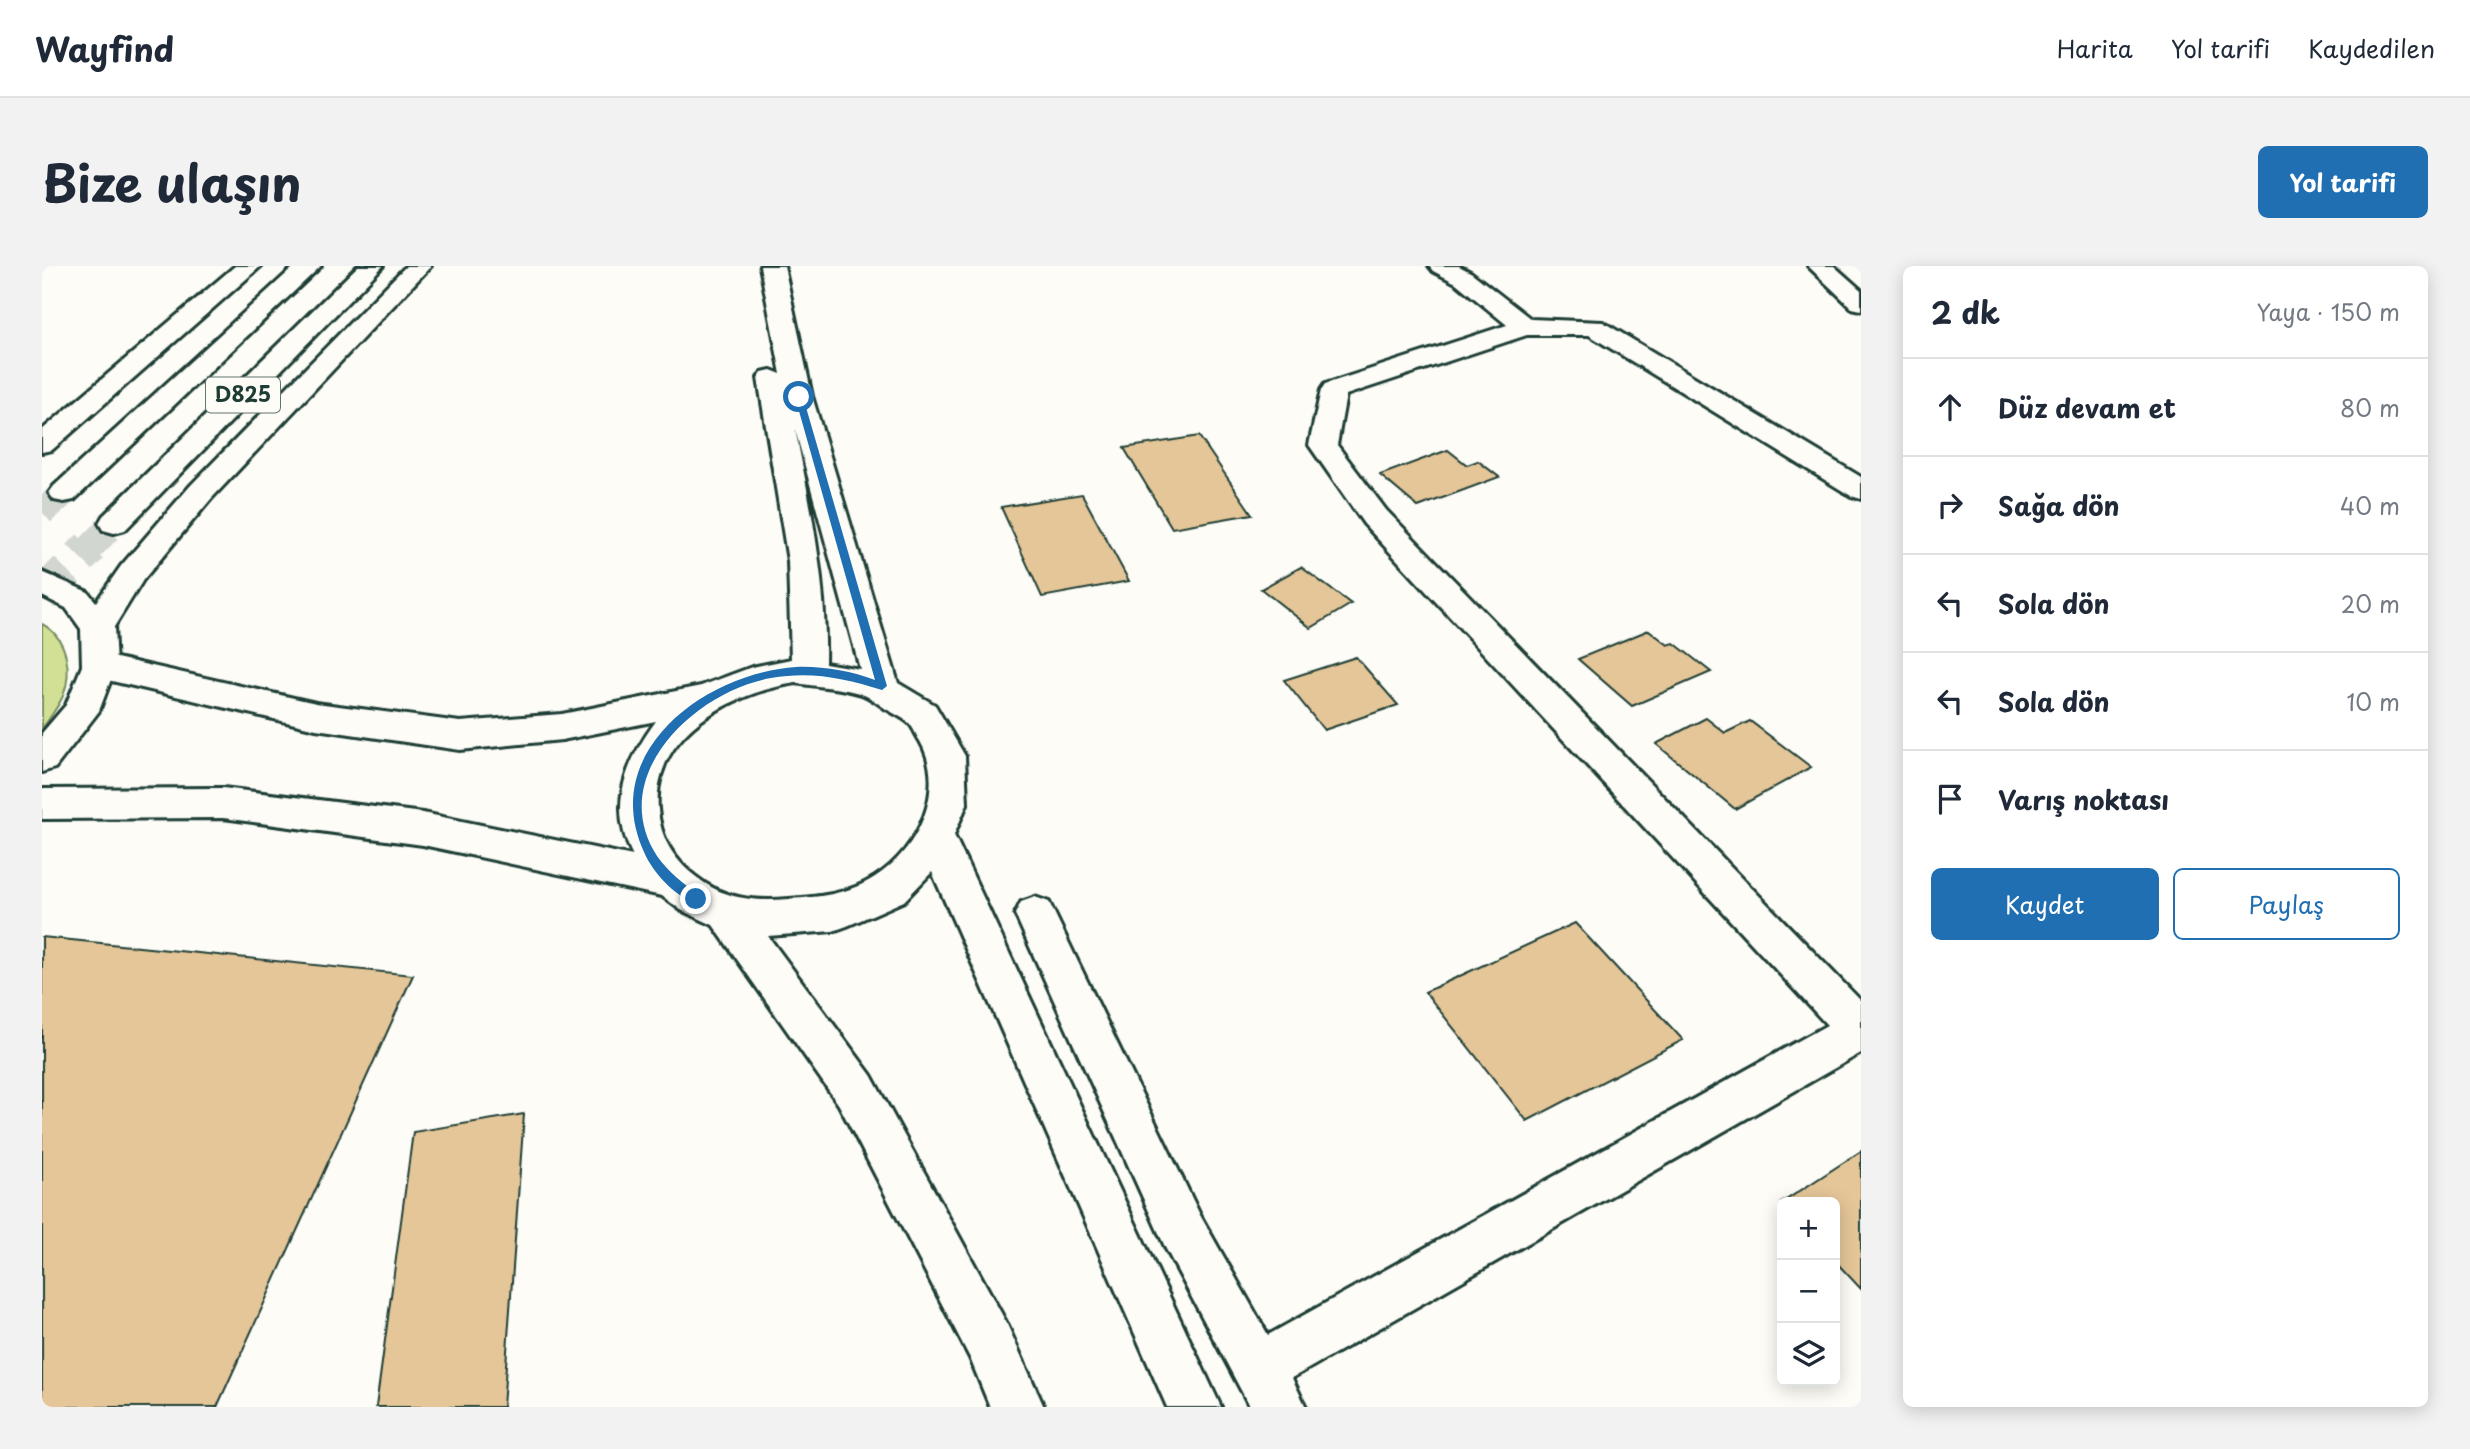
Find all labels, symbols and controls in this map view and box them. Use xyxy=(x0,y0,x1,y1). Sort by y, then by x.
text: Wayfind xyxy=(35,23,174,73)
text: Harita xyxy=(2057,30,2133,66)
text: Yol tarifi xyxy=(2171,30,2270,66)
text: Kaydedilen xyxy=(2308,30,2435,66)
text: Bize ulaşın xyxy=(42,145,302,219)
button: Yol tarifi xyxy=(2258,146,2428,218)
text: 2 dk xyxy=(1931,289,2000,334)
text: Yaya · 150 m xyxy=(2257,294,2400,329)
road number: D825 xyxy=(206,377,280,412)
route start xyxy=(783,381,814,412)
icon: ahead xyxy=(1931,388,1969,426)
text: Düz devam et xyxy=(1998,388,2176,427)
text: 80 m xyxy=(2340,390,2400,425)
icon: right xyxy=(1931,486,1969,524)
text: Sağa dön xyxy=(1998,486,2120,525)
text: 40 m xyxy=(2340,488,2400,523)
icon: left xyxy=(1931,584,1969,622)
text: Sola dön xyxy=(1998,584,2109,623)
text: 20 m xyxy=(2341,586,2400,621)
icon: left xyxy=(1931,682,1969,720)
text: Sola dön xyxy=(1998,682,2109,721)
text: 10 m xyxy=(2346,684,2400,719)
icon: arrive xyxy=(1931,780,1969,818)
text: Varış noktası xyxy=(1998,780,2169,819)
button: Kaydet xyxy=(1931,868,2159,940)
button: Paylaş xyxy=(2173,868,2400,940)
route end xyxy=(680,883,711,914)
map controls xyxy=(1777,1197,1840,1386)
button: + xyxy=(1777,1197,1840,1260)
button: − xyxy=(1777,1260,1840,1323)
button: layers xyxy=(1777,1323,1840,1386)

